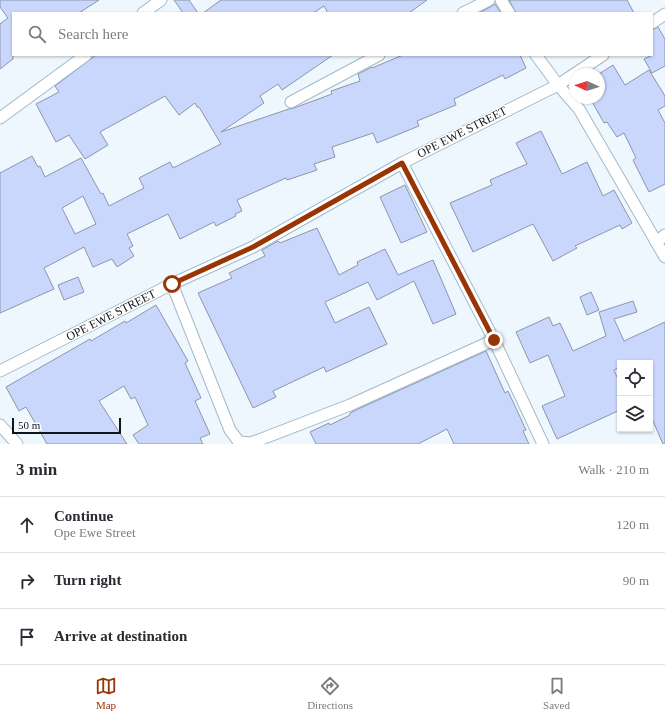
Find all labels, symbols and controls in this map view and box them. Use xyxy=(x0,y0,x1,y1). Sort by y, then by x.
search box xyxy=(12,12,653,56)
icon: search xyxy=(26,23,48,45)
text: Search here xyxy=(58,26,128,42)
north arrow xyxy=(569,68,605,104)
street label: OPE EWE STREET xyxy=(415,103,510,161)
route start xyxy=(163,275,181,293)
street label: OPE EWE STREET xyxy=(64,286,159,344)
route end xyxy=(485,331,503,349)
map controls xyxy=(617,360,653,432)
button: locate xyxy=(617,360,653,396)
button: layers xyxy=(617,396,653,432)
scale bar xyxy=(12,416,121,435)
text: 50 m xyxy=(18,419,40,431)
text: 3 min xyxy=(16,460,57,479)
text: Walk · 210 m xyxy=(578,462,649,477)
text: Continue xyxy=(54,508,113,524)
icon: ahead xyxy=(16,514,38,536)
text: 120 m xyxy=(616,517,649,532)
text: Ope Ewe Street xyxy=(54,525,136,540)
icon: right xyxy=(16,570,38,592)
text: Turn right xyxy=(54,572,121,588)
text: 90 m xyxy=(623,573,649,588)
icon: arrive xyxy=(16,626,38,648)
text: Arrive at destination xyxy=(54,628,187,644)
tab: Map xyxy=(95,675,117,711)
tab: Directions xyxy=(307,675,353,711)
tab: Saved xyxy=(543,675,570,711)

